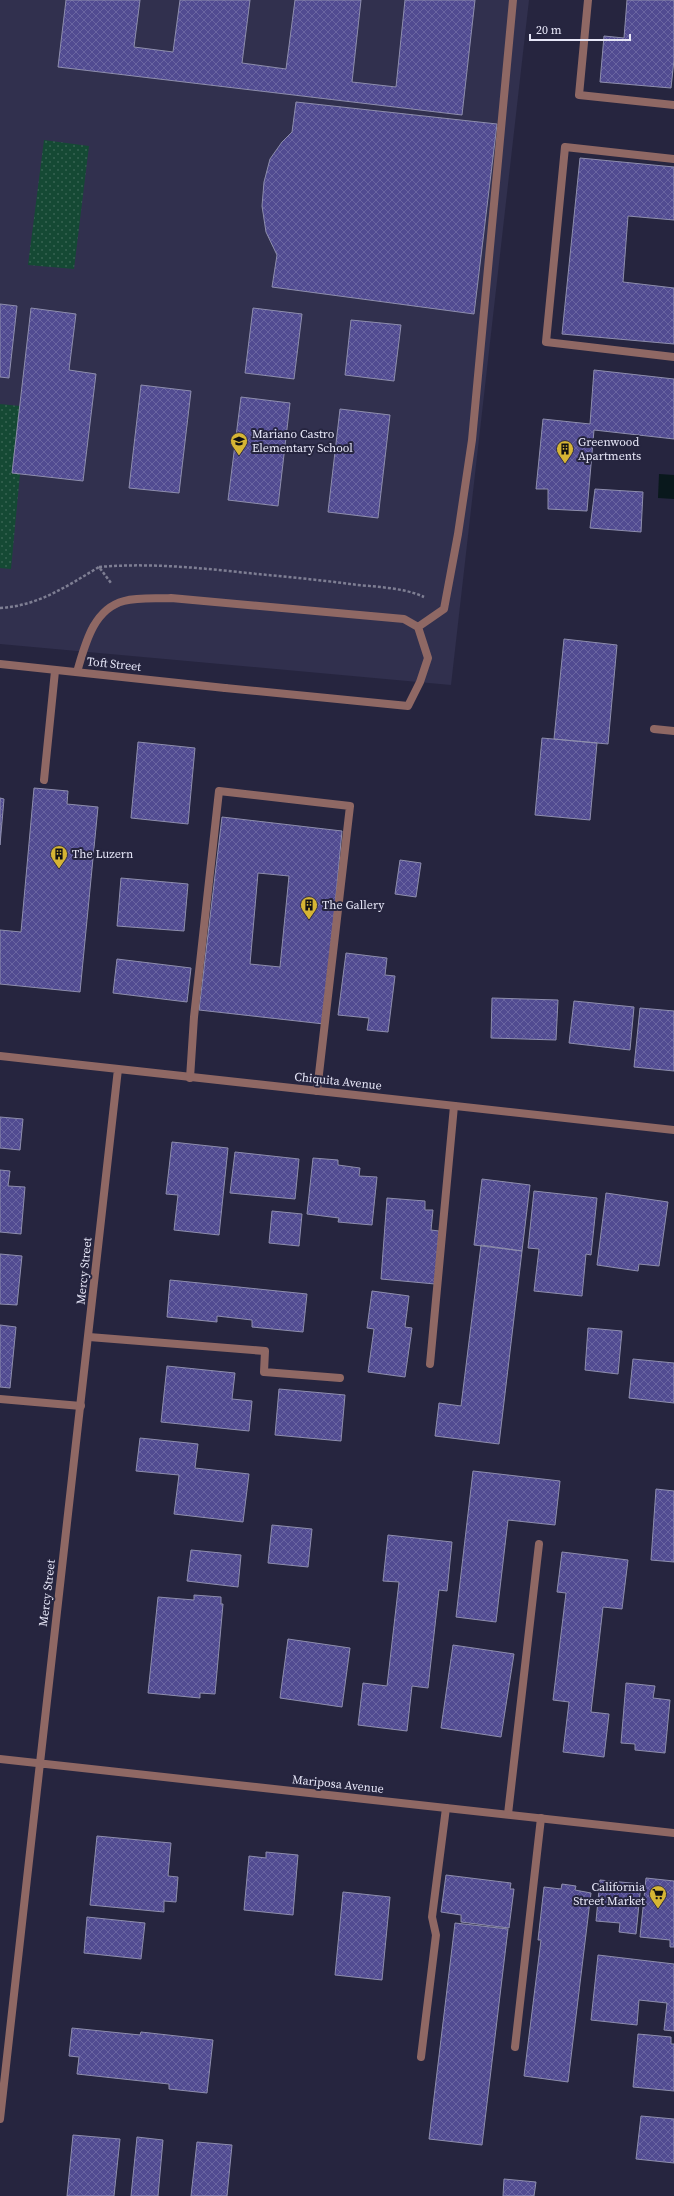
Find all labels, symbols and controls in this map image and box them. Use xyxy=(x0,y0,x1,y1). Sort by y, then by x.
scale bar xyxy=(530,16,630,42)
text: 20 m xyxy=(536,22,562,38)
place label: Mariano Castro Elementary School xyxy=(252,426,353,456)
school or university icon: Mariano Castro Elementary School xyxy=(229,431,249,456)
place label: Greenwood Apartments xyxy=(578,434,641,464)
building icon: Greenwood Apartments xyxy=(555,439,575,464)
street label: Toft Street xyxy=(86,653,142,675)
building icon: The Luzern xyxy=(49,844,69,869)
place label: The Luzern xyxy=(72,846,133,862)
building icon: The Gallery xyxy=(299,895,319,920)
place label: The Gallery xyxy=(322,897,385,913)
street label: Chiquita Avenue xyxy=(293,1068,383,1094)
street label: Mercy Street xyxy=(73,1237,95,1305)
street label: Mercy Street xyxy=(35,1558,59,1627)
street label: Mariposa Avenue xyxy=(291,1771,385,1797)
place label: California Street Market xyxy=(573,1879,646,1909)
supermarket icon: California Street Market xyxy=(648,1884,668,1909)

